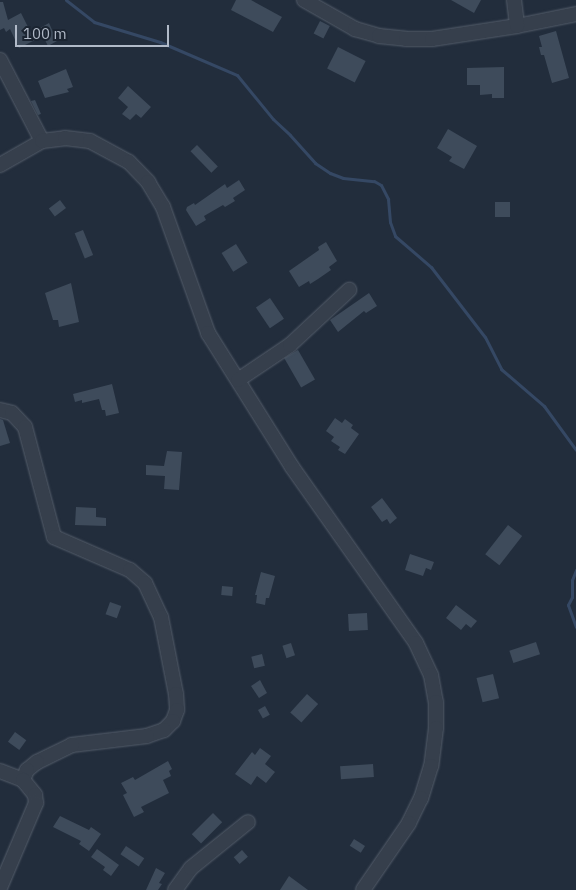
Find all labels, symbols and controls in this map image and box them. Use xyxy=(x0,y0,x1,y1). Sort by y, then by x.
scale bar xyxy=(18,15,171,47)
text: 100 m xyxy=(23,24,67,43)

